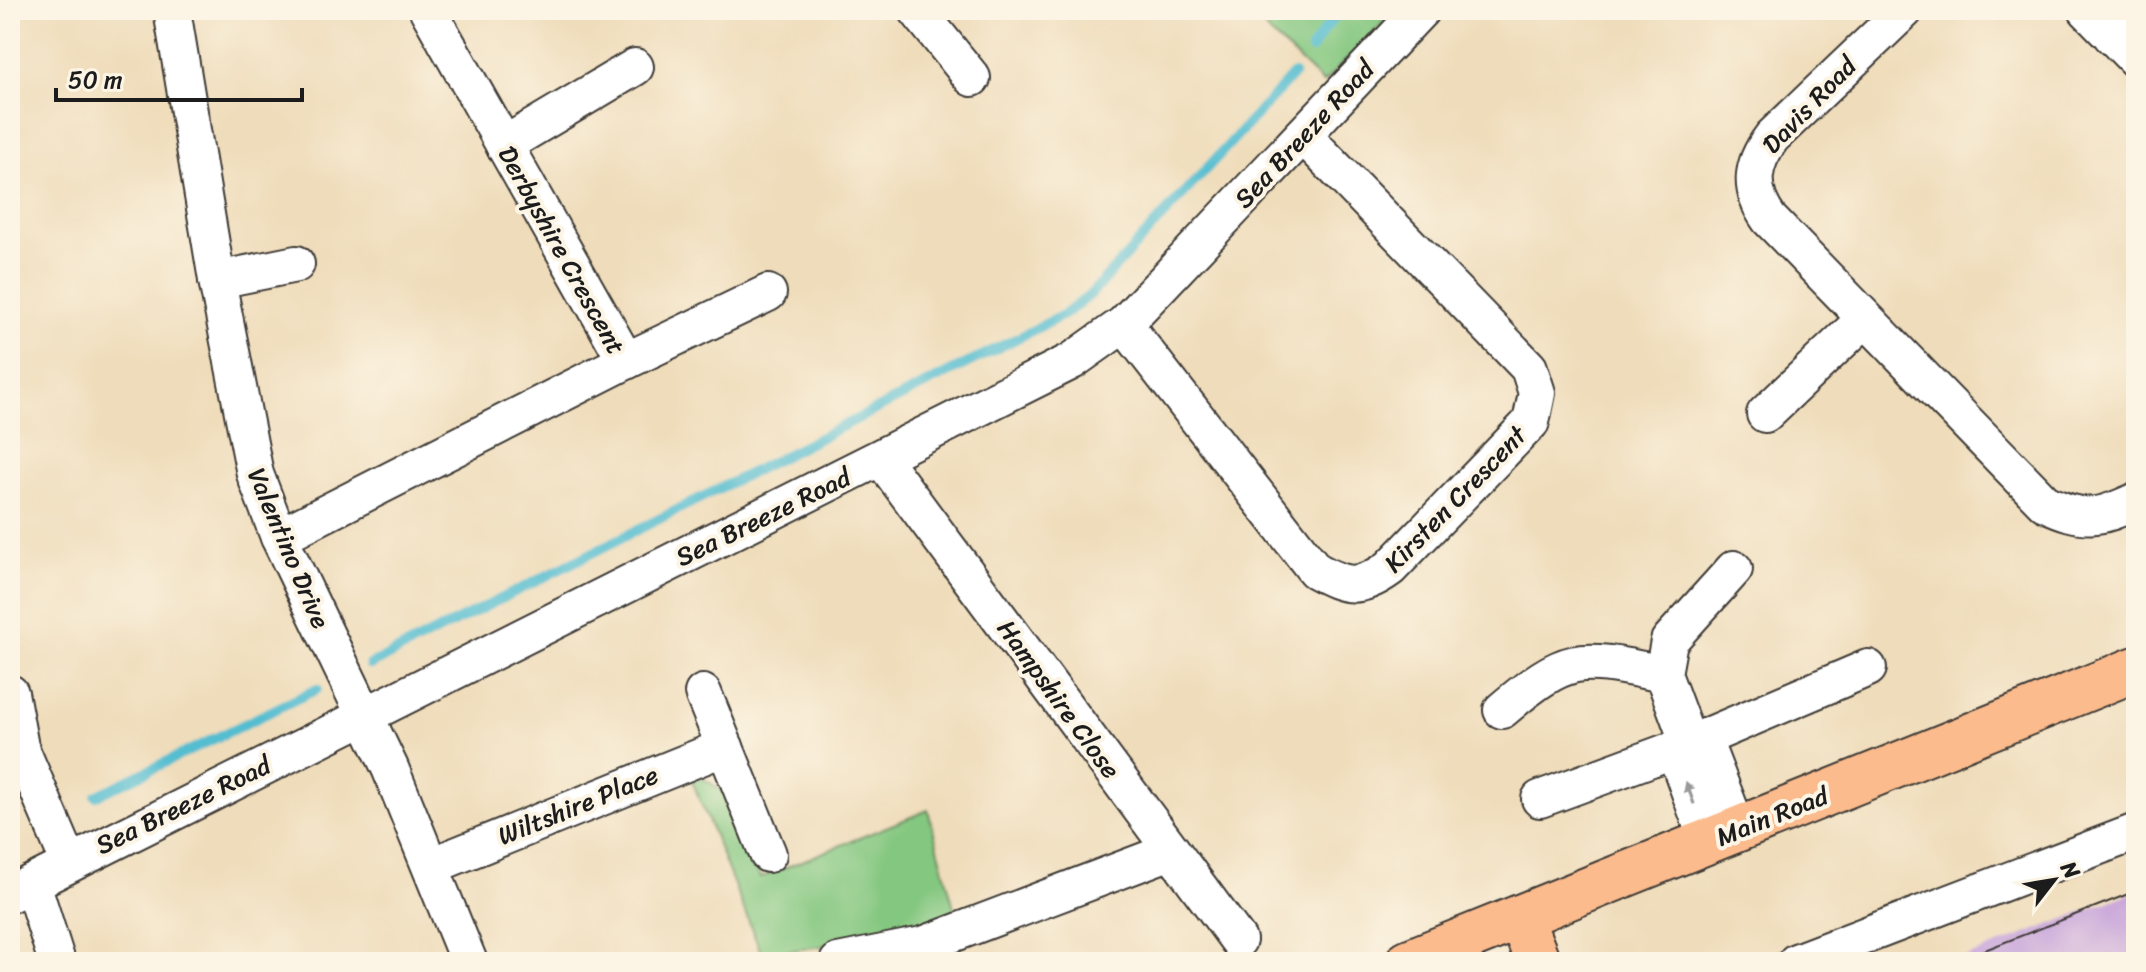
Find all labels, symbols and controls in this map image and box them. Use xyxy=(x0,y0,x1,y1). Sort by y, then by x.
street label: Davis Road xyxy=(1750,43,1870,165)
street label: Sea Breeze Road xyxy=(1222,47,1387,219)
scale bar xyxy=(56,52,302,102)
text: 50 m xyxy=(68,59,123,101)
street label: Derbyshire Crescent xyxy=(485,137,639,363)
street label: Kirsten Crescent xyxy=(1372,413,1539,584)
street label: Sea Breeze Road xyxy=(667,454,861,579)
street label: Valentino Drive xyxy=(234,460,344,636)
street label: Hampshire Close xyxy=(985,609,1133,789)
street label: Sea Breeze Road xyxy=(87,742,281,867)
street label: Wiltshire Place xyxy=(491,752,665,858)
street label: Main Road xyxy=(1709,772,1837,859)
one-way arrow xyxy=(1683,781,1696,805)
north arrow xyxy=(2014,840,2094,920)
text: N xyxy=(2050,853,2092,887)

